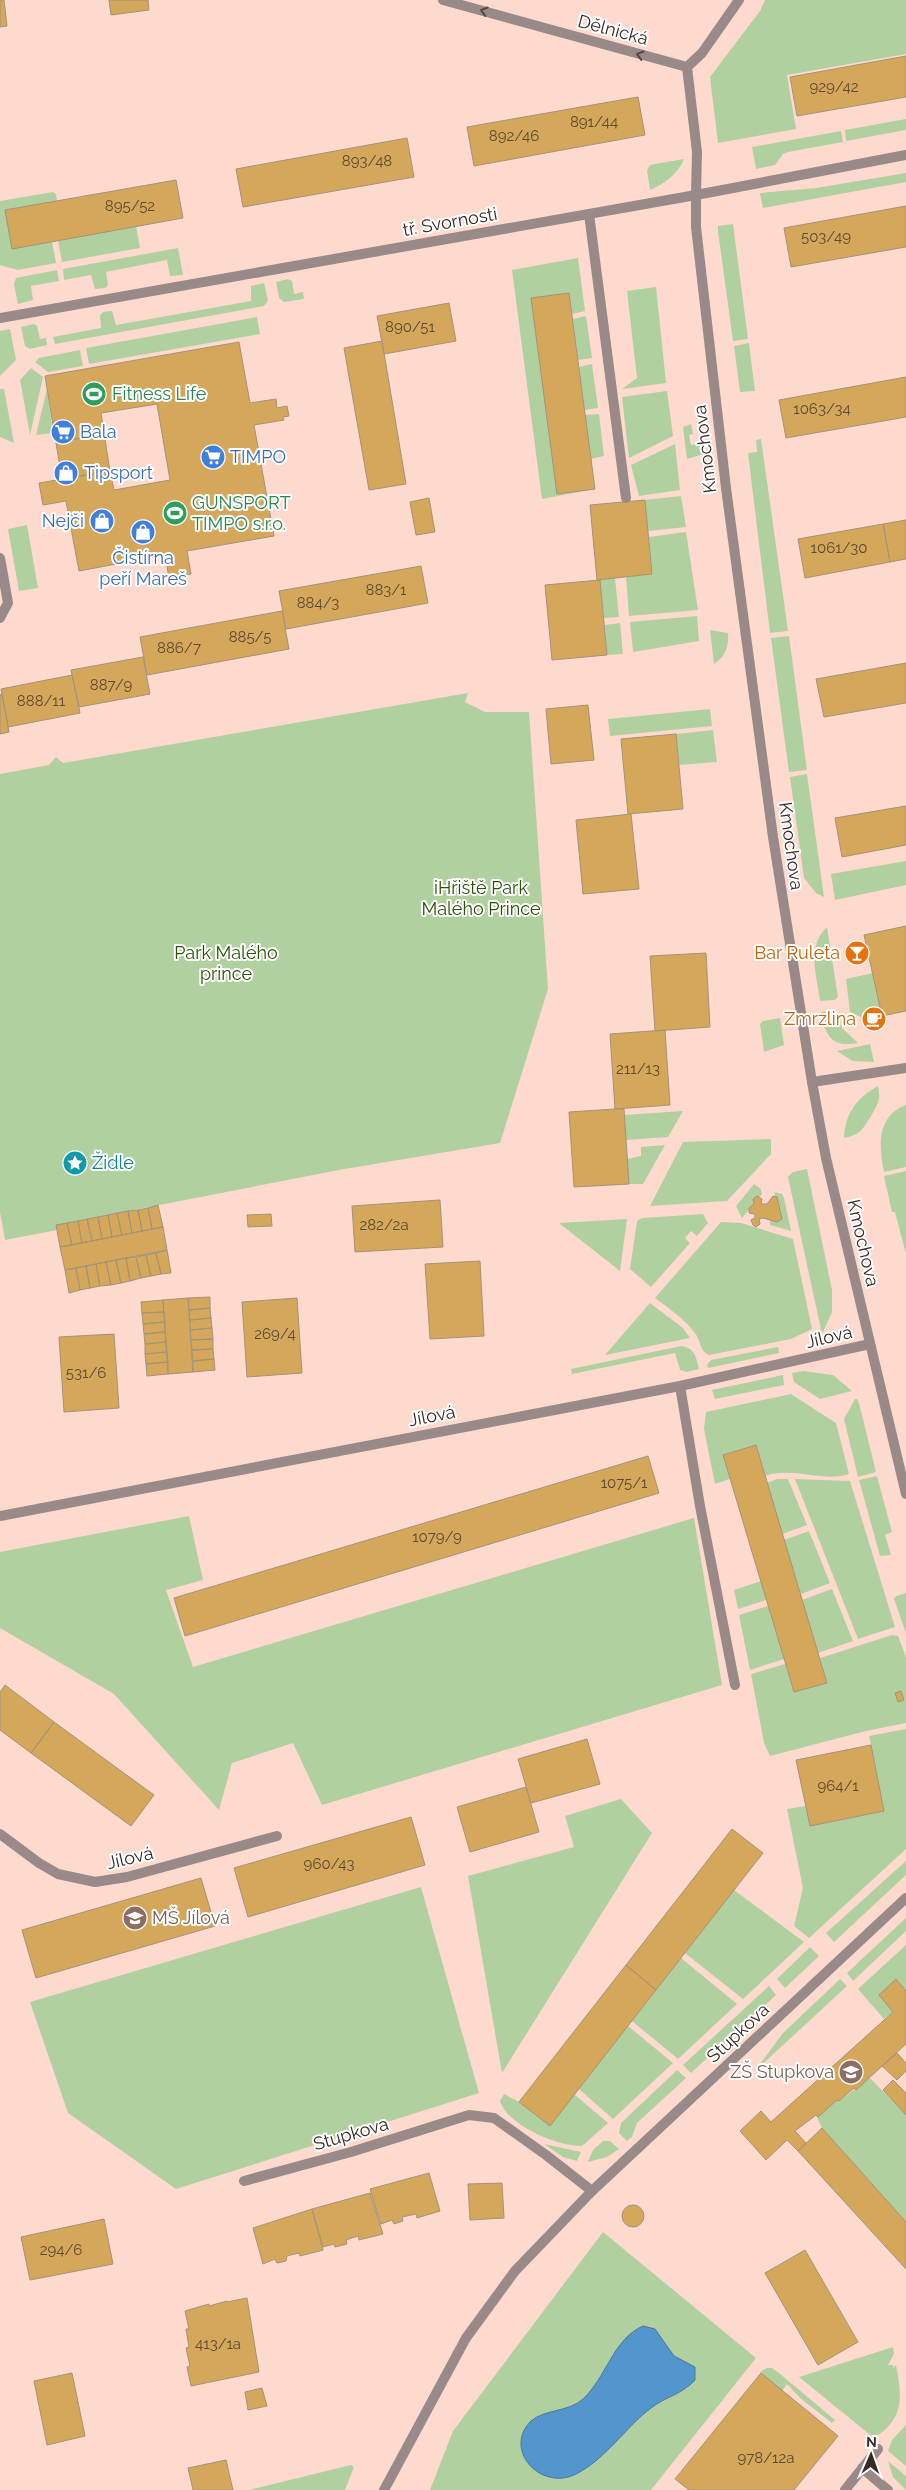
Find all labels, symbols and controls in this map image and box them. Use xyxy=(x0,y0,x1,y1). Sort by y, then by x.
one-way arrow xyxy=(480,7,488,17)
street label: Dělnická xyxy=(576,10,651,49)
one-way arrow xyxy=(637,50,645,60)
house number: 929/42 xyxy=(809,78,859,96)
house number: 891/44 xyxy=(570,113,618,131)
house number: 892/46 xyxy=(489,127,539,145)
house number: 893/48 xyxy=(342,152,392,170)
house number: 895/52 xyxy=(105,197,155,215)
street label: tř. Svornosti xyxy=(401,203,499,240)
house number: 503/49 xyxy=(801,228,851,246)
house number: 890/51 xyxy=(385,318,436,336)
sports icon: Fitness Life xyxy=(81,381,107,407)
place label: Fitness Life xyxy=(112,383,207,404)
house number: 1063/34 xyxy=(793,400,851,418)
street label: Kmochova xyxy=(689,404,720,494)
supermarket icon: Bala xyxy=(50,419,76,445)
place label: Bala xyxy=(80,421,117,442)
supermarket icon: TIMPO xyxy=(200,444,226,470)
place label: TIMPO xyxy=(230,446,286,467)
shop icon: Tipsport xyxy=(53,460,79,486)
place label: Tipsport xyxy=(84,462,153,483)
place label: GUNSPORT TIMPO s.r.o. xyxy=(192,492,291,534)
sports icon: GUNSPORT TIMPO s.r.o. xyxy=(162,500,188,526)
shop icon: Nejči xyxy=(89,508,115,534)
place label: Nejči xyxy=(42,510,84,531)
shop icon: Čistírna peří Mareš xyxy=(130,519,156,545)
house number: 1061/30 xyxy=(811,539,867,557)
place label: Čistírna peří Mareš xyxy=(99,546,187,589)
house number: 883/1 xyxy=(366,581,407,599)
house number: 884/3 xyxy=(297,594,339,612)
house number: 885/5 xyxy=(229,628,271,646)
house number: 886/7 xyxy=(157,639,201,657)
house number: 887/9 xyxy=(90,676,132,694)
house number: 888/11 xyxy=(17,692,66,710)
street label: Kmochova xyxy=(775,801,808,891)
park label: iHřiště Park Malého Prince xyxy=(421,877,541,919)
bar icon: Bar Ruleta xyxy=(844,940,870,966)
park label: Park Malého prince xyxy=(174,942,278,984)
place label: Bar Ruleta xyxy=(754,942,840,963)
cafe icon: Zmrzlina xyxy=(861,1006,887,1032)
place label: Zmrzlina xyxy=(784,1008,856,1029)
house number: 211/13 xyxy=(616,1060,660,1078)
place icon: Židle xyxy=(62,1150,88,1176)
place label: Židle xyxy=(92,1151,134,1173)
street label: Kmochova xyxy=(843,1197,884,1288)
house number: 282/2a xyxy=(359,1216,409,1234)
street label: Jílová xyxy=(804,1321,854,1352)
house number: 269/4 xyxy=(254,1325,296,1343)
house number: 531/6 xyxy=(66,1364,106,1382)
street label: Jílová xyxy=(407,1401,457,1430)
house number: 1075/1 xyxy=(601,1474,648,1492)
house number: 1079/9 xyxy=(412,1528,462,1546)
house number: 964/1 xyxy=(817,1777,859,1795)
street label: Jílová xyxy=(105,1842,155,1873)
house number: 960/43 xyxy=(304,1855,354,1873)
school or university icon: MŠ Jílová xyxy=(122,1905,148,1931)
place label: MŠ Jílová xyxy=(152,1906,230,1928)
street label: Stupkova xyxy=(702,1999,773,2067)
school or university icon: ZŠ Stupkova xyxy=(838,2059,864,2085)
place label: ZŠ Stupkova xyxy=(730,2060,834,2082)
street label: Stupkova xyxy=(311,2113,391,2154)
house number: 294/6 xyxy=(40,2241,82,2259)
house number: 413/1a xyxy=(195,2335,241,2353)
north arrow xyxy=(846,2430,896,2480)
text: N xyxy=(866,2434,877,2450)
house number: 978/12a xyxy=(738,2449,794,2467)

